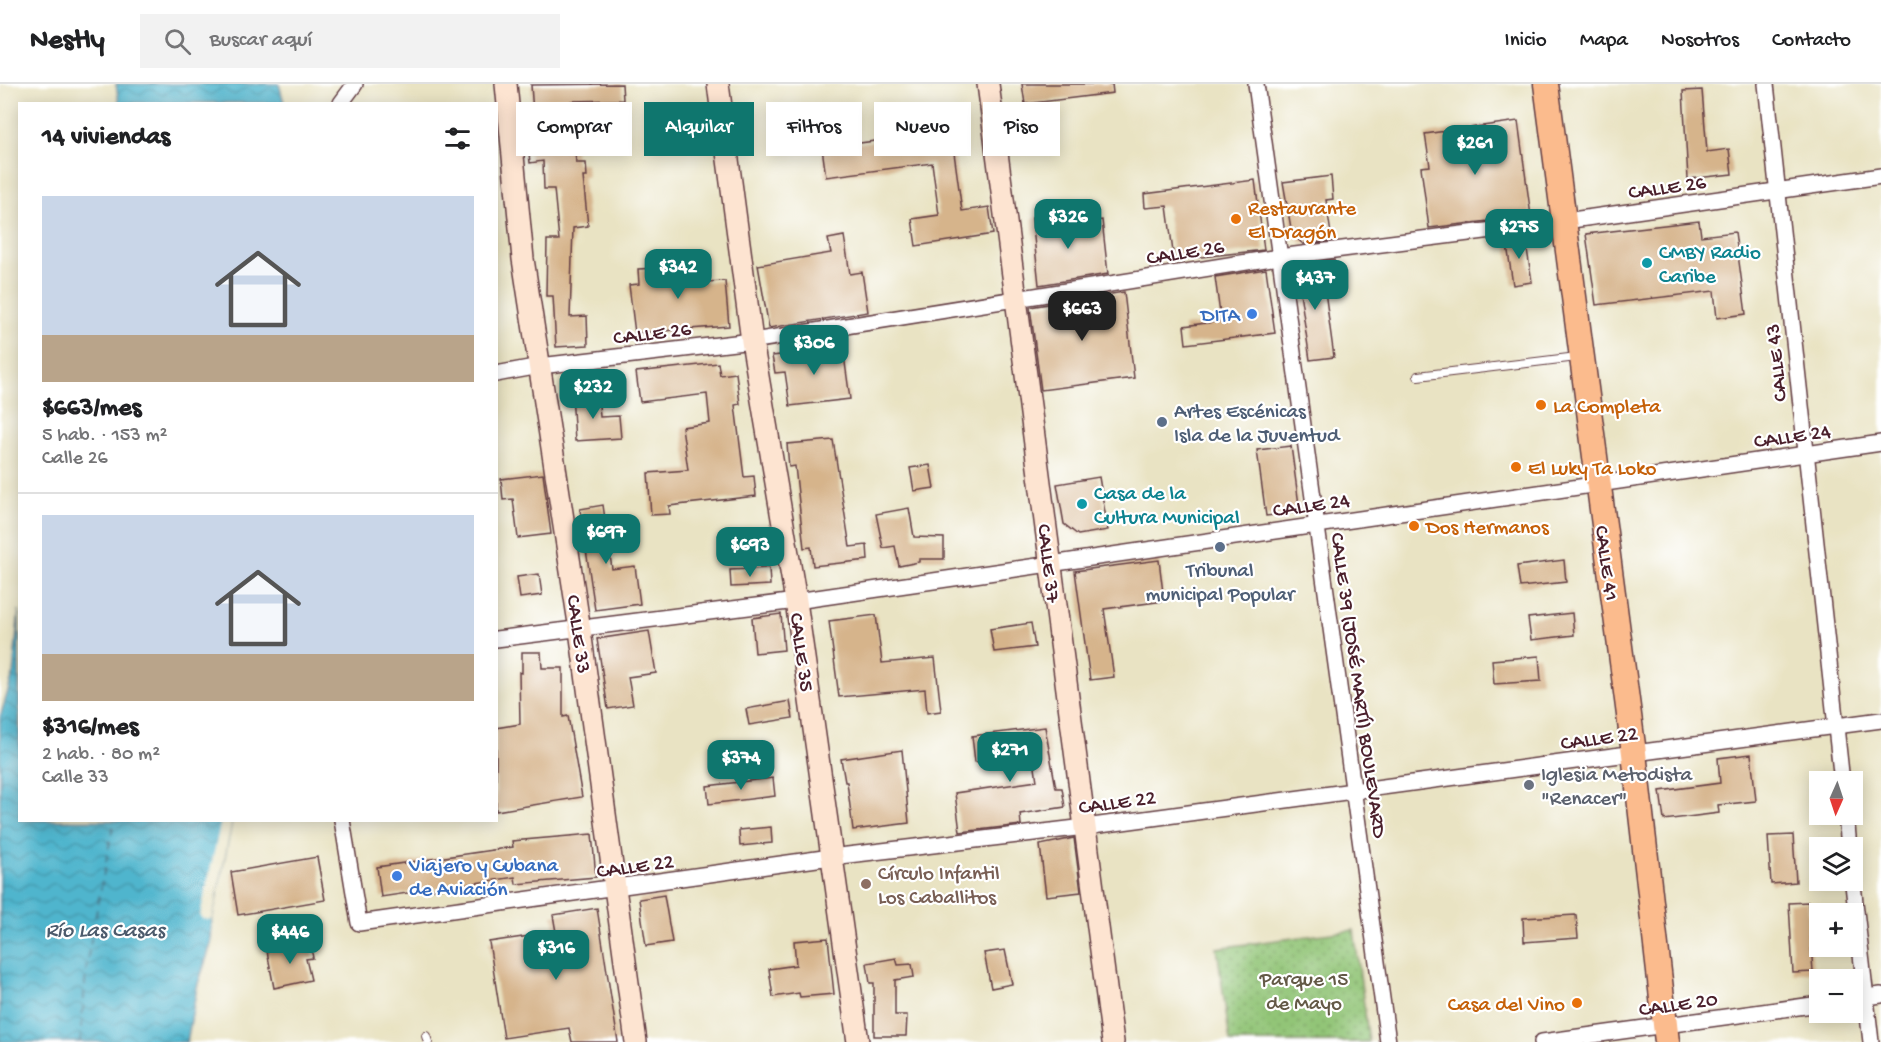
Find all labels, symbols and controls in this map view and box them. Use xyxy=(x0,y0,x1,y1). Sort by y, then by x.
search box xyxy=(140,14,560,68)
text: Nestly xyxy=(30,25,104,58)
icon: search xyxy=(161,25,194,58)
text: Buscar aquí xyxy=(209,28,312,54)
text: Inicio xyxy=(1505,29,1547,54)
text: Mapa xyxy=(1580,29,1628,54)
text: Nosotros xyxy=(1661,29,1739,54)
text: Contacto xyxy=(1772,29,1851,54)
chip: Comprar xyxy=(516,102,632,156)
chip: Alquilar xyxy=(644,102,754,156)
chip: Filtros xyxy=(766,102,862,156)
chip: Nuevo xyxy=(874,102,971,156)
chip: Piso xyxy=(983,102,1060,156)
icon: filters xyxy=(441,122,474,155)
text: 14 viviendas xyxy=(42,123,170,154)
pin: $261 xyxy=(1439,125,1511,176)
text: $261 xyxy=(1456,133,1494,156)
street label: CALLE 26 xyxy=(1627,172,1708,207)
place label: Restaurante El Dragón xyxy=(1248,198,1357,247)
pin: $326 xyxy=(1032,199,1104,250)
text: $326 xyxy=(1048,207,1088,230)
pin: $275 xyxy=(1483,209,1555,260)
marker: Restaurante El Dragón xyxy=(1229,212,1243,226)
text: $275 xyxy=(1499,217,1539,240)
icon: home xyxy=(204,235,312,343)
street label: CALLE 26 xyxy=(1145,236,1226,273)
place label: CMBY Radio Caribe xyxy=(1659,242,1761,291)
pin: $342 xyxy=(642,249,714,300)
marker: CMBY Radio Caribe xyxy=(1640,256,1654,270)
text: $342 xyxy=(659,257,697,280)
pin: $437 xyxy=(1279,260,1351,311)
text: $437 xyxy=(1295,268,1335,291)
pin: $663 xyxy=(1046,291,1118,342)
text: $663 xyxy=(1062,299,1102,322)
place label: DITA xyxy=(1199,305,1242,330)
marker: DITA xyxy=(1245,307,1259,321)
street label: CALLE 26 xyxy=(612,318,693,353)
street label: CALLE 43 xyxy=(1762,323,1795,403)
pin: $306 xyxy=(778,325,850,376)
text: $306 xyxy=(794,333,834,356)
pin: $232 xyxy=(557,369,629,420)
text: $232 xyxy=(574,377,612,400)
text: $663/mes xyxy=(42,394,141,425)
place label: La Completa xyxy=(1553,396,1662,421)
marker: La Completa xyxy=(1534,398,1548,412)
place label: Artes Escénicas Isla de la Juventud xyxy=(1174,401,1341,450)
marker: Artes Escénicas Isla de la Juventud xyxy=(1155,415,1169,429)
street label: CALLE 24 xyxy=(1752,421,1833,456)
text: 5 hab. · 153 m² xyxy=(42,425,168,448)
text: Calle 26 xyxy=(42,448,108,471)
place label: El Luky Ta Loko xyxy=(1528,458,1657,483)
marker: El Luky Ta Loko xyxy=(1509,460,1523,474)
place label: Casa de la Cultura Municipal xyxy=(1094,483,1240,532)
street label: CALLE 24 xyxy=(1271,490,1352,525)
marker: Casa de la Cultura Municipal xyxy=(1075,497,1089,511)
pin: $697 xyxy=(570,514,642,565)
place label: Dos Hermanos xyxy=(1424,517,1550,542)
marker: Dos Hermanos xyxy=(1407,519,1421,533)
text: $697 xyxy=(586,522,626,545)
street label: CALLE 37 xyxy=(1029,523,1064,605)
street label: CALLE 41 xyxy=(1587,524,1622,603)
pin: $693 xyxy=(714,527,786,578)
street label: CALLE 39 (JOSÉ MARTÍ) BOULEVARD xyxy=(1323,531,1390,840)
text: $693 xyxy=(730,535,770,558)
marker: Tribunal municipal Popular xyxy=(1213,540,1227,554)
icon: home xyxy=(204,554,312,662)
place label: Tribunal municipal Popular xyxy=(1146,560,1296,609)
street label: CALLE 33 xyxy=(559,594,594,675)
street label: CALLE 35 xyxy=(782,612,817,693)
text: $316/mes xyxy=(42,713,139,744)
street label: CALLE 22 xyxy=(1559,723,1640,758)
pin: $271 xyxy=(974,732,1046,783)
pin: $374 xyxy=(705,740,777,791)
text: $271 xyxy=(991,740,1029,763)
text: 2 hab. · 80 m² xyxy=(42,744,160,767)
text: $374 xyxy=(721,748,761,771)
place label: Iglesia Metodista "Renacer" xyxy=(1541,764,1693,813)
text: Calle 33 xyxy=(42,767,109,790)
north arrow xyxy=(1809,771,1863,825)
map controls xyxy=(1809,771,1863,1023)
marker: Iglesia Metodista "Renacer" xyxy=(1522,778,1536,792)
street label: CALLE 22 xyxy=(1077,787,1158,822)
button: layers xyxy=(1809,837,1863,891)
street label: CALLE 22 xyxy=(595,851,676,886)
place label: Viajero y Cubana de Aviación xyxy=(408,855,559,904)
place label: Círculo Infantil Los Caballitos xyxy=(878,863,1000,912)
marker: Viajero y Cubana de Aviación xyxy=(390,869,404,883)
marker: Círculo Infantil Los Caballitos xyxy=(859,877,873,891)
button: + xyxy=(1809,903,1863,957)
pin: $446 xyxy=(254,914,326,965)
water label: Río Las Casas xyxy=(45,919,166,945)
text: $446 xyxy=(271,922,309,945)
pin: $316 xyxy=(520,930,592,981)
text: $316 xyxy=(537,938,575,961)
park label: Parque 15 de Mayo xyxy=(1259,969,1348,1018)
button: − xyxy=(1809,969,1863,1023)
street label: CALLE 20 xyxy=(1637,989,1720,1024)
place label: Casa del Vino xyxy=(1448,994,1565,1019)
marker: Casa del Vino xyxy=(1570,996,1584,1010)

